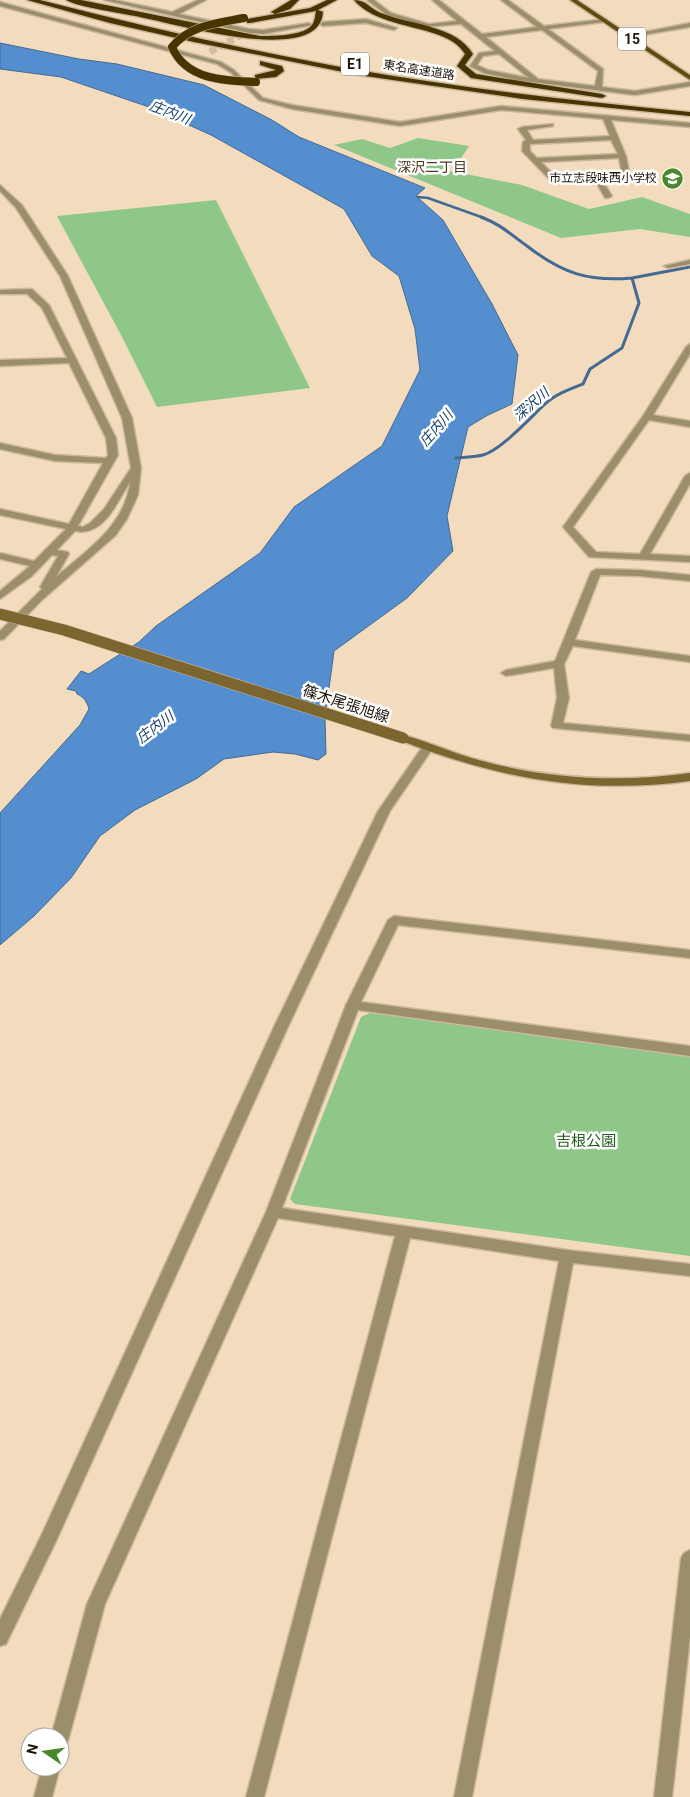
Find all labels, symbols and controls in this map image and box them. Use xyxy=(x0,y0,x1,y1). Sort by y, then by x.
road number: 15 xyxy=(618,28,646,50)
road number: E1 xyxy=(341,52,369,76)
street label: 東名高速道路 xyxy=(382,57,456,83)
water label: 庄内川 xyxy=(148,97,194,128)
district label: 深沢二丁目 xyxy=(397,159,467,175)
school or university icon: 市立志段味西小学校 xyxy=(661,166,685,190)
place label: 市立志段味西小学校 xyxy=(549,171,657,185)
water label: 深沢川 xyxy=(510,383,554,424)
water label: 庄内川 xyxy=(416,405,457,449)
street label: 篠木尾張旭線 xyxy=(300,682,392,726)
water label: 庄内川 xyxy=(133,707,178,746)
park label: 吉根公園 xyxy=(556,1132,616,1150)
north arrow xyxy=(20,1727,70,1777)
text: N xyxy=(23,1742,41,1756)

